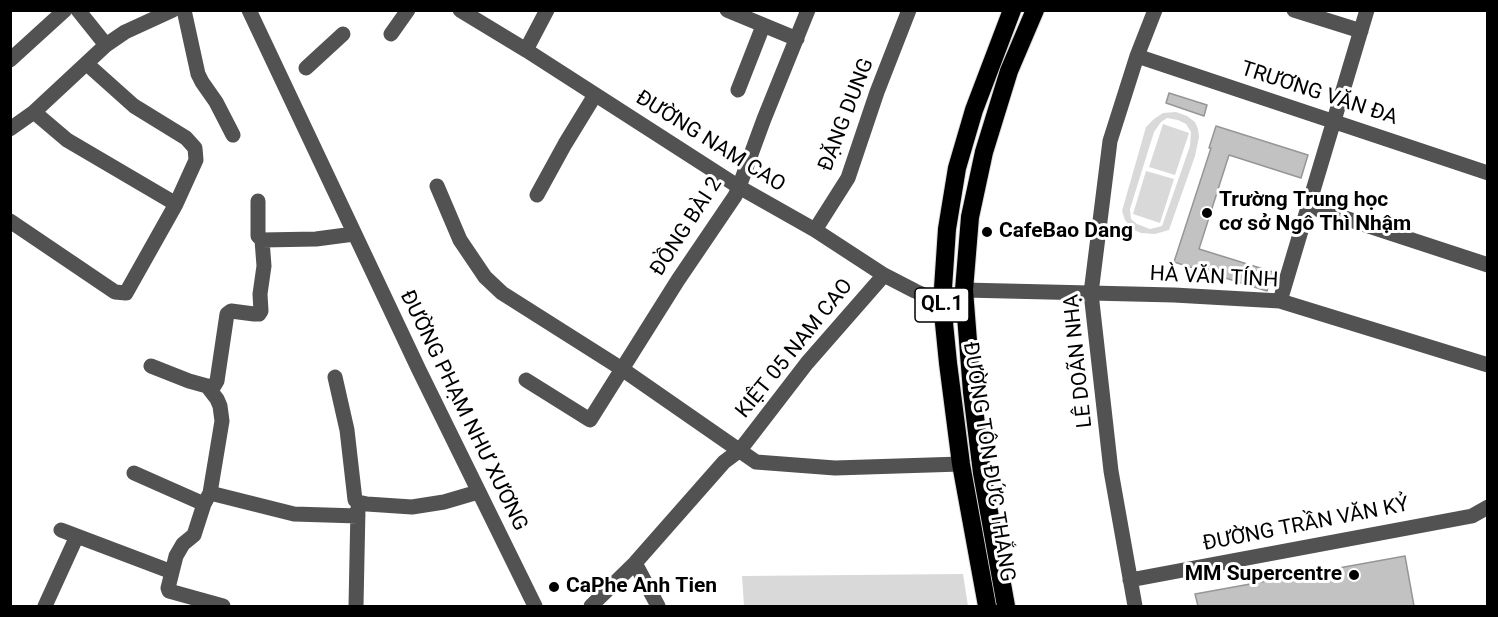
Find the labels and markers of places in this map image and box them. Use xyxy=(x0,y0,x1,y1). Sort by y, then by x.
place label: Trường Trung học cơ sở Ngô Thì Nhậm xyxy=(1219,188,1411,238)
marker: Trường Trung học cơ sở Ngô Thì Nhậm xyxy=(1200,206,1214,220)
place label: CafeBao Dang xyxy=(999,219,1133,245)
marker: CafeBao Dang xyxy=(980,225,994,239)
place label: MM Supercentre xyxy=(1185,562,1342,588)
marker: MM Supercentre xyxy=(1347,568,1361,582)
place label: CaPhe Anh Tien xyxy=(566,574,717,600)
marker: CaPhe Anh Tien xyxy=(547,580,561,594)

